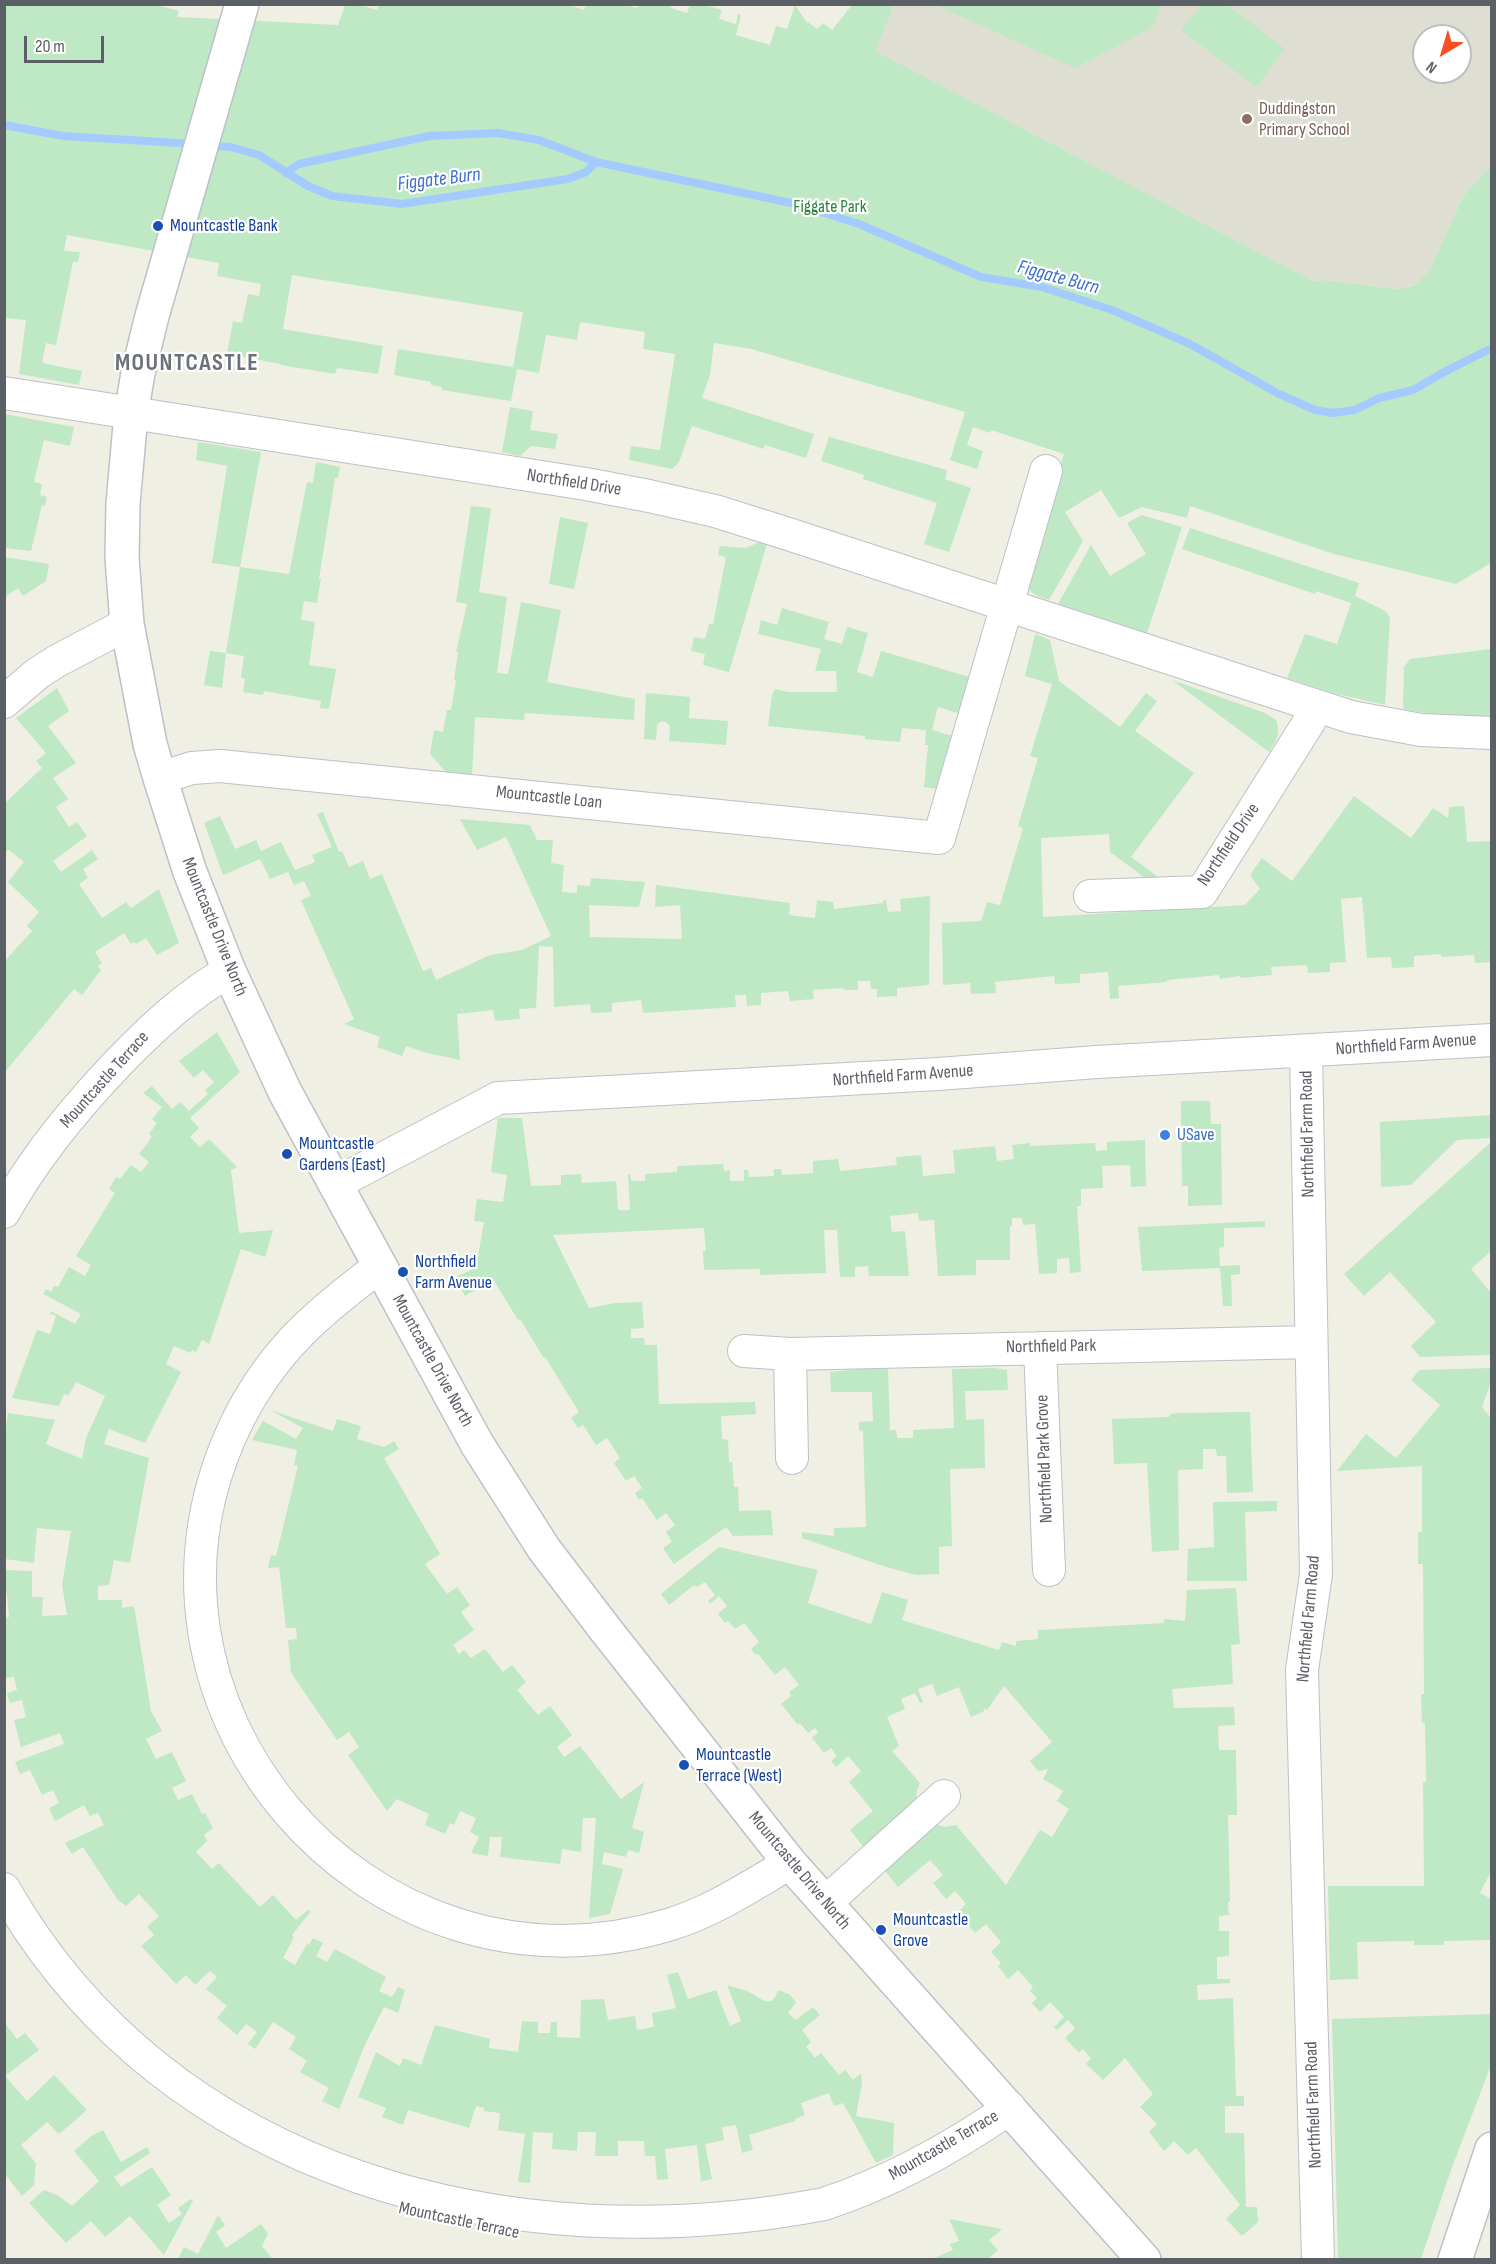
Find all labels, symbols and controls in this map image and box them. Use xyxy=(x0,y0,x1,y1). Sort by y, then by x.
scale bar xyxy=(27,24,106,62)
north arrow xyxy=(1412,24,1472,84)
text: 20 m xyxy=(35,36,65,57)
text: N xyxy=(1423,57,1441,77)
place label: Duddingston Primary School xyxy=(1259,98,1350,140)
marker: Duddingston Primary School xyxy=(1240,112,1254,126)
water label: Figgate Burn xyxy=(396,163,482,197)
park label: Figgate Park xyxy=(793,196,867,218)
place label: Mountcastle Bank xyxy=(170,215,278,237)
marker: Mountcastle Bank xyxy=(151,219,165,233)
water label: Figgate Burn xyxy=(1015,256,1101,300)
district label: MOUNTCASTLE xyxy=(115,350,259,378)
street label: Northfield Drive xyxy=(525,465,623,501)
street label: Mountcastle Loan xyxy=(495,782,603,814)
street label: Northfield Drive xyxy=(1193,799,1265,891)
street label: Mountcastle Drive North xyxy=(176,854,252,1000)
street label: Mountcastle Terrace xyxy=(56,1027,154,1133)
street label: Northfield Farm Avenue xyxy=(1335,1029,1477,1061)
street label: Northfield Farm Avenue xyxy=(832,1060,974,1092)
street label: Northfield Farm Road xyxy=(1296,1070,1320,1198)
place label: USave xyxy=(1177,1124,1214,1146)
marker: USave xyxy=(1158,1128,1172,1142)
place label: Mountcastle Gardens (East) xyxy=(299,1133,385,1176)
marker: Mountcastle Gardens (East) xyxy=(280,1147,294,1161)
place label: Northfield Farm Avenue xyxy=(415,1251,492,1294)
marker: Northfield Farm Avenue xyxy=(396,1265,410,1279)
street label: Mountcastle Drive North xyxy=(387,1291,477,1431)
street label: Northfield Park xyxy=(1006,1335,1096,1359)
street label: Northfield Park Grove xyxy=(1032,1394,1058,1524)
street label: Northfield Farm Road xyxy=(1293,1555,1325,1683)
place label: Mountcastle Terrace (West) xyxy=(696,1744,782,1786)
marker: Mountcastle Terrace (West) xyxy=(677,1758,691,1772)
street label: Mountcastle Drive North xyxy=(743,1807,855,1935)
place label: Mountcastle Grove xyxy=(893,1909,968,1952)
marker: Mountcastle Grove xyxy=(874,1923,888,1937)
street label: Northfield Farm Road xyxy=(1301,2041,1327,2169)
street label: Mountcastle Terrace xyxy=(885,2106,1003,2186)
street label: Mountcastle Terrace xyxy=(397,2198,521,2244)

